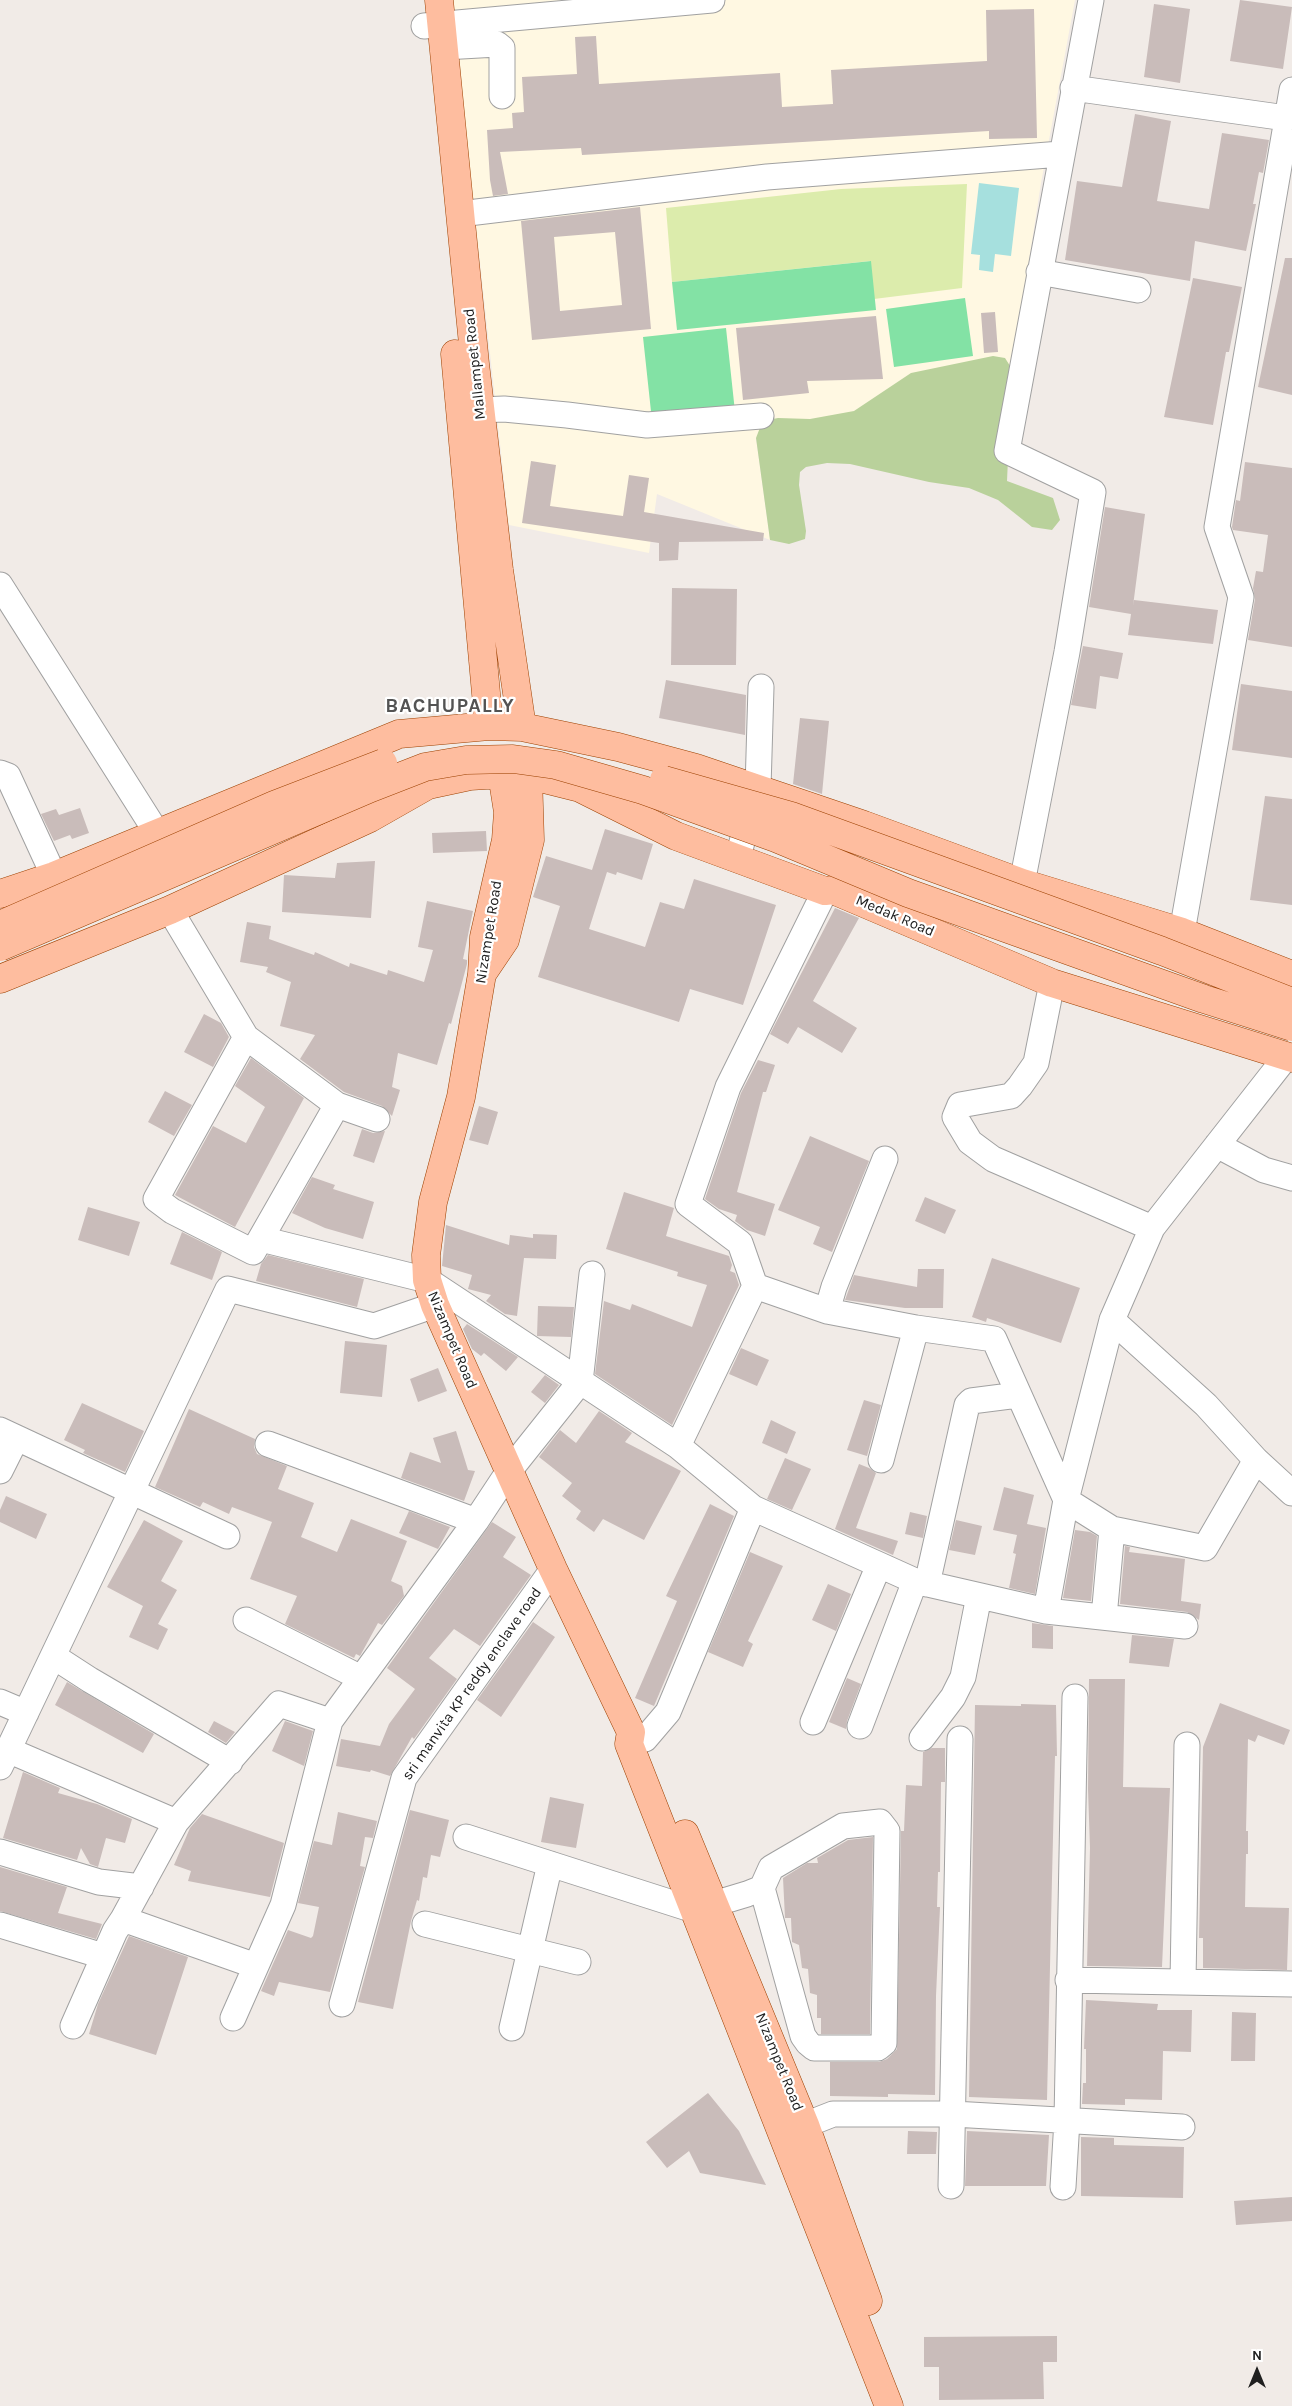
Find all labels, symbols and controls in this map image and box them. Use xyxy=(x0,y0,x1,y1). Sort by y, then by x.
street label: Mallampet Road xyxy=(460,307,490,421)
district label: BACHUPALLY xyxy=(384,694,516,718)
street label: Nizampet Road xyxy=(472,879,506,985)
street label: Medak Road xyxy=(853,891,937,941)
street label: Nizampet Road xyxy=(423,1288,481,1392)
street label: sri manvita KP reddy enclave road xyxy=(398,1584,546,1784)
street label: Nizampet Road xyxy=(751,2010,807,2114)
north arrow xyxy=(1232,2346,1282,2396)
text: N xyxy=(1252,2347,1262,2364)

